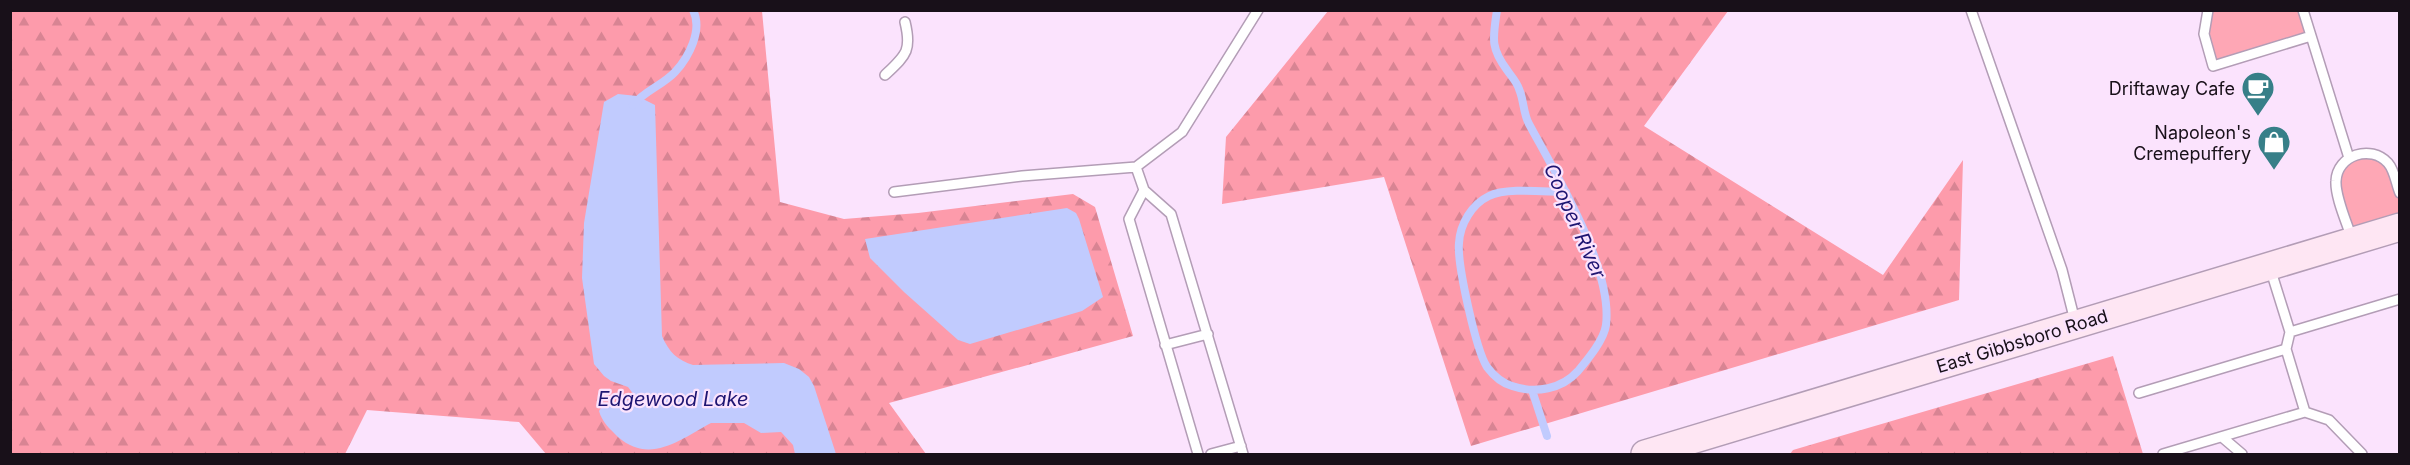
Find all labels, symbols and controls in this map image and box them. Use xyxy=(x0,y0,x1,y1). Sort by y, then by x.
cafe icon: Driftaway Cafe xyxy=(2240,70,2276,117)
place label: Driftaway Cafe xyxy=(2109,78,2235,99)
place label: Napoleon's Cremepuffery xyxy=(2133,122,2251,164)
shop icon: Napoleon's Cremepuffery xyxy=(2256,124,2292,171)
water label: Cooper River xyxy=(1539,160,1611,283)
street label: East Gibbsboro Road xyxy=(1934,305,2110,377)
water label: Edgewood Lake xyxy=(597,387,749,411)

